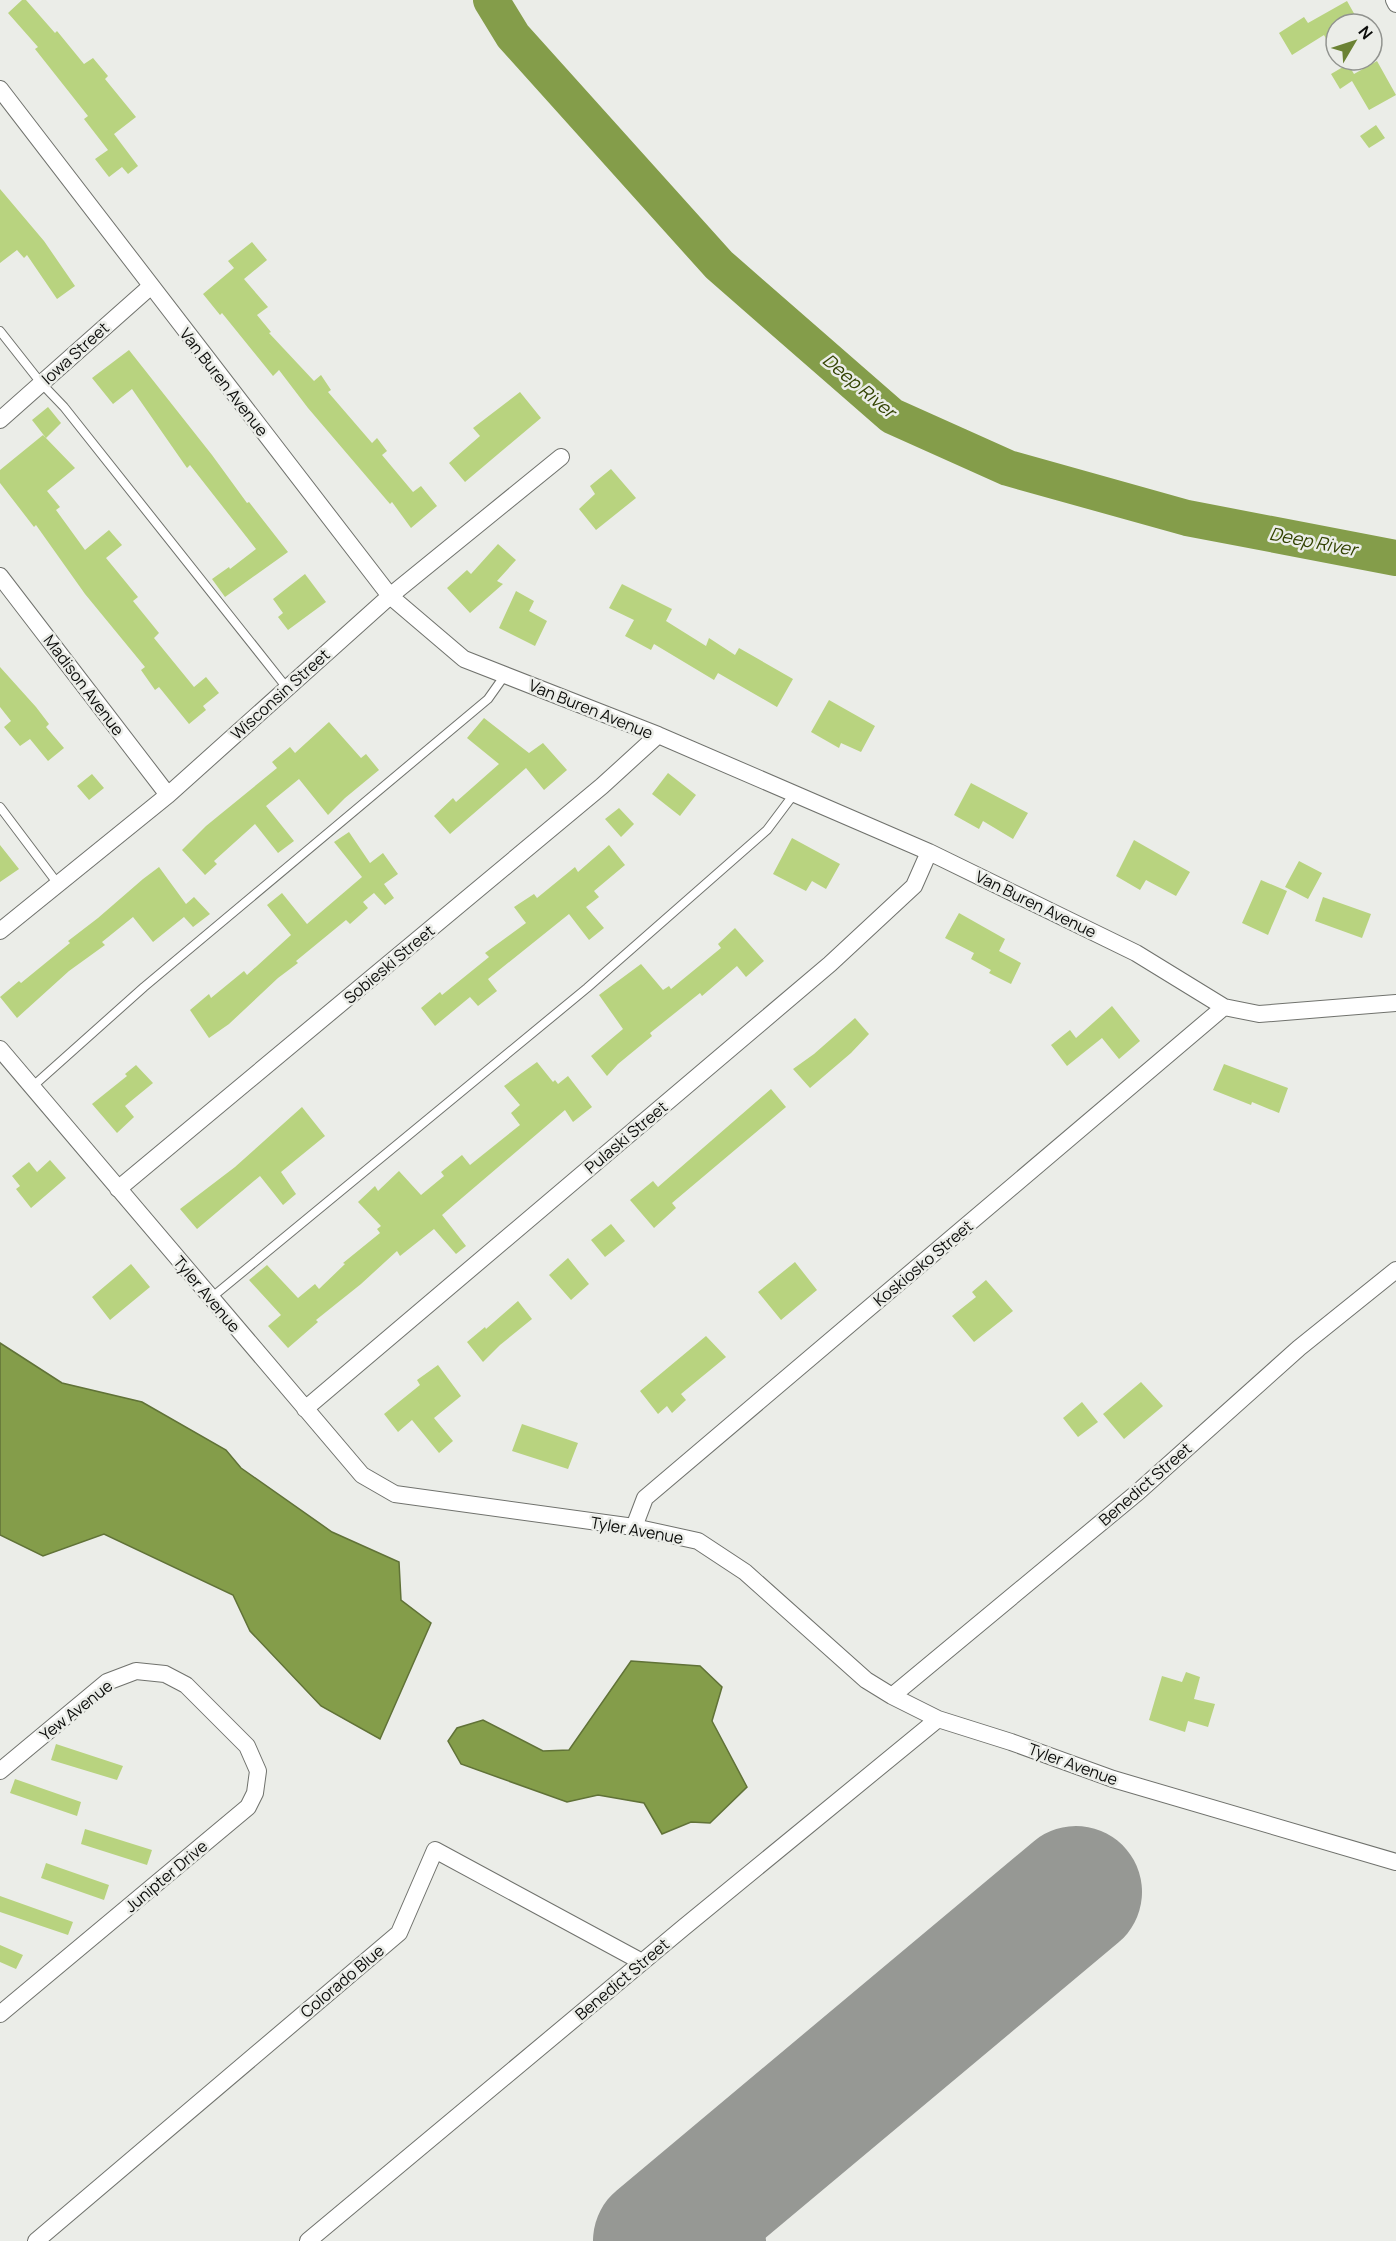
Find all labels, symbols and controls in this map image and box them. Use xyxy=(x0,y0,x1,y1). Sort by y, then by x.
north arrow xyxy=(1324,12,1384,72)
text: N xyxy=(1353,21,1378,44)
street label: Iowa Street xyxy=(37,317,113,389)
street label: Van Buren Avenue xyxy=(175,323,273,441)
water label: Deep River xyxy=(818,348,903,424)
water label: Deep River xyxy=(1267,521,1361,562)
street label: Madison Avenue xyxy=(39,630,129,740)
street label: Wisconsin Street xyxy=(226,644,334,744)
street label: Van Buren Avenue xyxy=(526,674,656,744)
street label: Van Buren Avenue xyxy=(972,865,1100,943)
street label: Sobieski Street xyxy=(339,920,439,1008)
street label: Pulaski Street xyxy=(580,1096,672,1178)
street label: Koskiosko Street xyxy=(869,1215,977,1311)
street label: Tyler Avenue xyxy=(168,1251,246,1337)
street label: Benedict Street xyxy=(1094,1438,1196,1530)
street label: Tyler Avenue xyxy=(589,1511,685,1549)
street label: Yew Avenue xyxy=(35,1675,117,1745)
street label: Tyler Avenue xyxy=(1025,1738,1121,1790)
street label: Junipter Drive xyxy=(120,1835,212,1917)
street label: Benedict Street xyxy=(570,1933,674,2025)
street label: Colorado Blue xyxy=(295,1939,389,2023)

